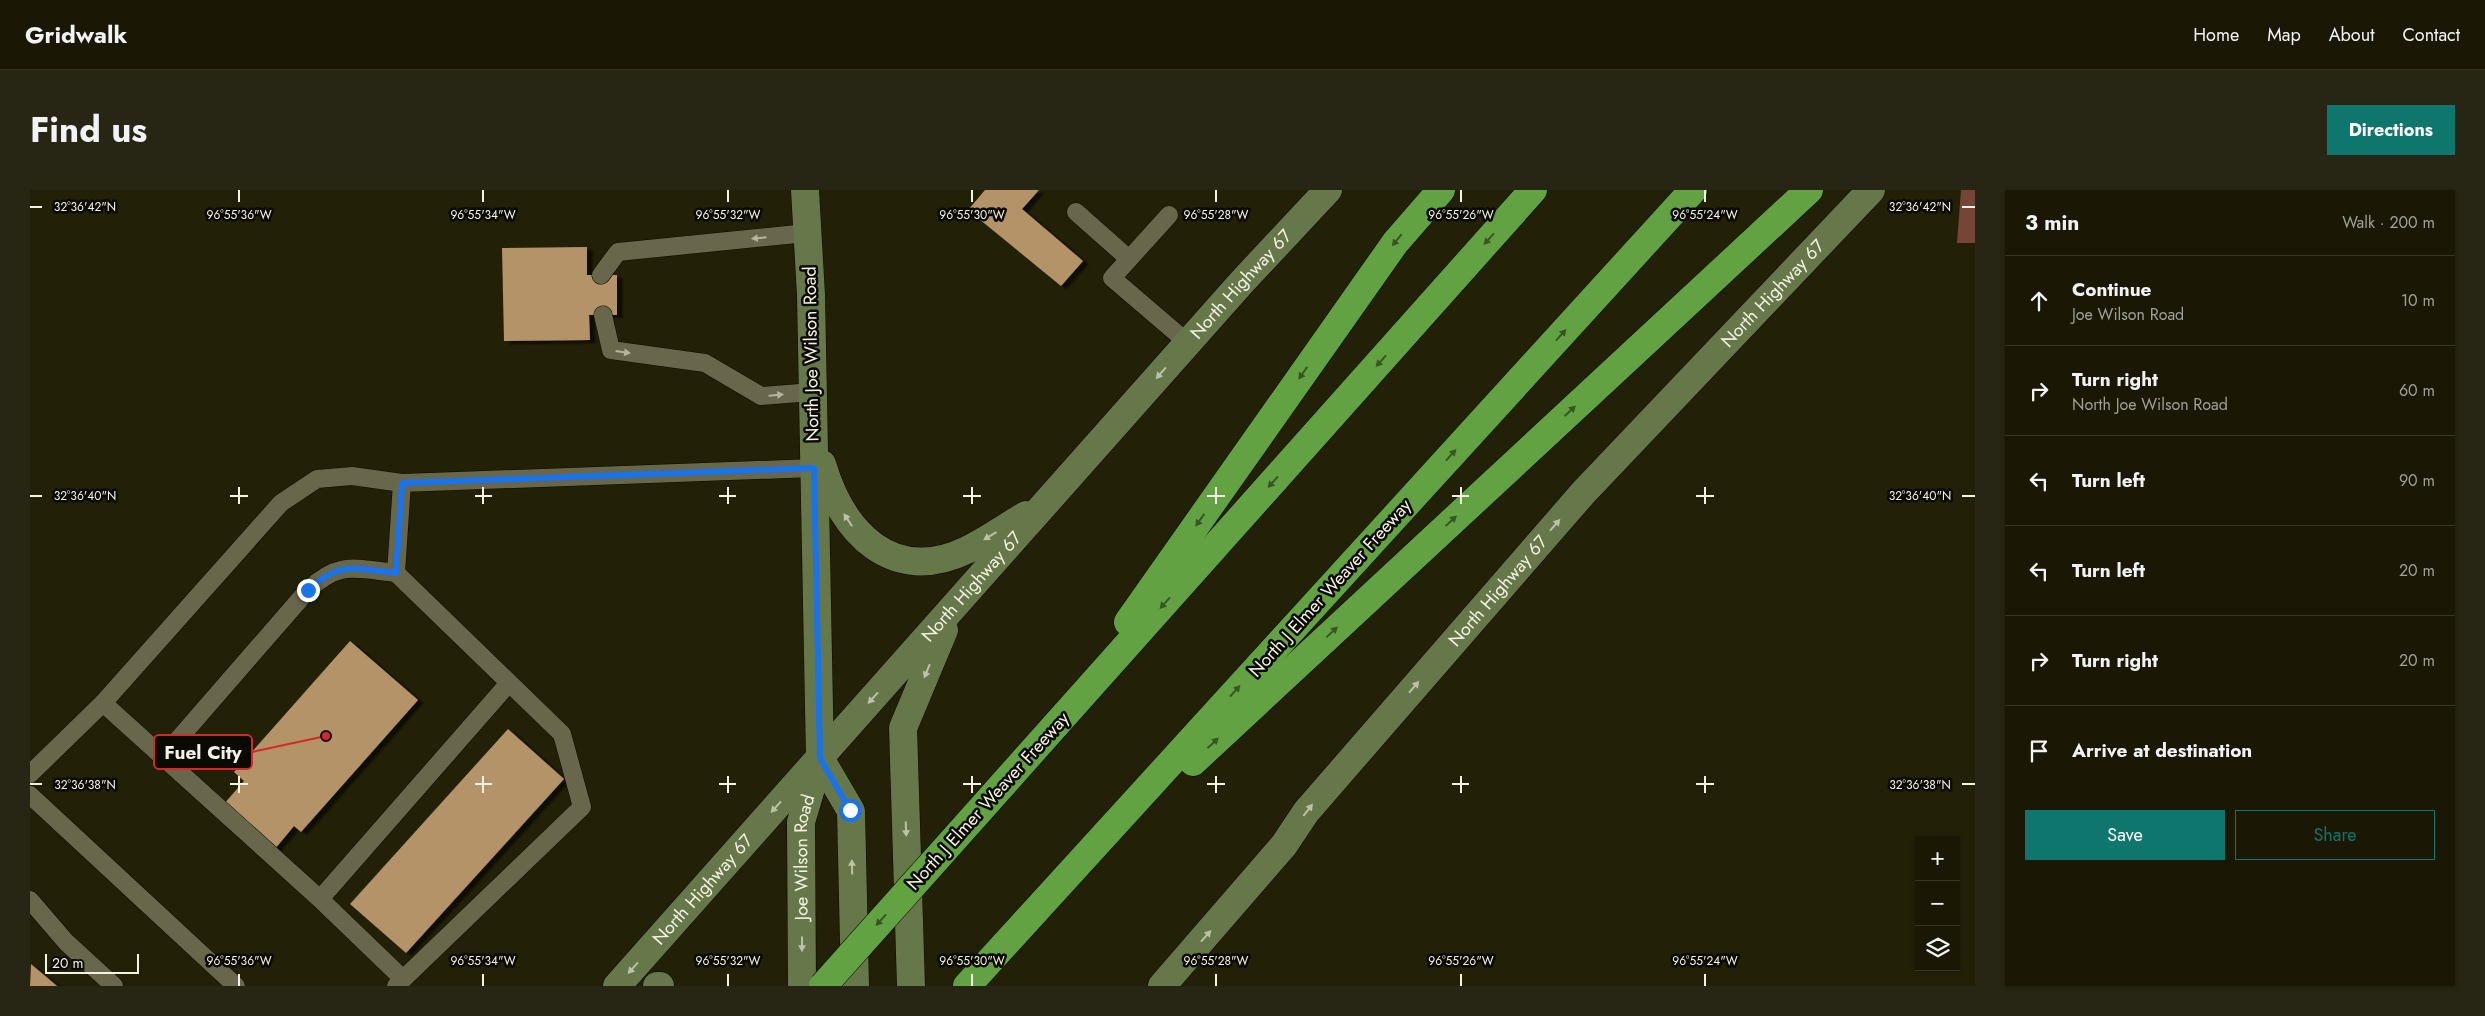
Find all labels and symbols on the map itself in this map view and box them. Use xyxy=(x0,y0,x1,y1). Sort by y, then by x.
text: 32°36'42"N xyxy=(54,198,116,216)
text: 32°36'42"N xyxy=(1889,198,1951,216)
text: 96°55'36"W xyxy=(206,206,272,224)
text: 96°55'34"W xyxy=(450,206,516,224)
text: 96°55'32"W xyxy=(696,206,761,224)
text: 96°55'30"W xyxy=(939,206,1005,224)
text: 96°55'28"W xyxy=(1184,206,1249,224)
text: 96°55'26"W xyxy=(1428,206,1494,224)
text: 96°55'24"W xyxy=(1672,206,1738,224)
street label: North Highway 67 xyxy=(1184,223,1298,345)
one-way arrow xyxy=(1392,233,1403,246)
one-way arrow xyxy=(1483,233,1495,245)
street label: North Highway 67 xyxy=(1715,233,1831,353)
one-way arrow xyxy=(751,234,767,242)
street label: North Joe Wilson Road xyxy=(796,266,826,442)
one-way arrow xyxy=(1555,329,1567,341)
one-way arrow xyxy=(616,348,632,356)
one-way arrow xyxy=(1375,354,1387,366)
one-way arrow xyxy=(1298,366,1308,380)
one-way arrow xyxy=(1155,367,1167,379)
one-way arrow xyxy=(768,390,784,398)
one-way arrow xyxy=(1564,405,1576,417)
one-way arrow xyxy=(1445,449,1457,461)
one-way arrow xyxy=(1267,475,1279,487)
text: 32°36'40"N xyxy=(54,487,116,505)
text: 32°36'40"N xyxy=(1889,487,1951,505)
street label: North J Elmer Weaver Freeway xyxy=(1243,493,1417,683)
one-way arrow xyxy=(843,513,853,526)
one-way arrow xyxy=(1195,513,1205,527)
one-way arrow xyxy=(1444,515,1456,527)
one-way arrow xyxy=(1549,519,1561,531)
street label: North Highway 67 xyxy=(915,525,1028,648)
street label: North Highway 67 xyxy=(1442,529,1554,652)
one-way arrow xyxy=(984,532,997,541)
route end xyxy=(297,579,320,602)
one-way arrow xyxy=(1159,597,1170,610)
one-way arrow xyxy=(1325,626,1337,638)
one-way arrow xyxy=(922,664,930,678)
one-way arrow xyxy=(1408,682,1420,694)
one-way arrow xyxy=(1229,686,1241,698)
one-way arrow xyxy=(867,692,879,704)
street label: North J Elmer Weaver Freeway xyxy=(901,706,1075,896)
callout: Fuel City xyxy=(154,735,252,769)
one-way arrow xyxy=(1207,737,1219,749)
text: Fuel City xyxy=(164,739,243,766)
text: 32°36'38"N xyxy=(54,776,116,794)
text: 32°36'38"N xyxy=(1889,776,1951,794)
street label: Joe Wilson Road xyxy=(788,791,821,922)
route start xyxy=(839,799,862,822)
one-way arrow xyxy=(770,801,782,813)
one-way arrow xyxy=(1303,803,1313,817)
one-way arrow xyxy=(903,821,911,837)
street label: North Highway 67 xyxy=(646,828,759,951)
one-way arrow xyxy=(848,859,856,875)
one-way arrow xyxy=(876,914,887,927)
one-way arrow xyxy=(1200,931,1212,943)
one-way arrow xyxy=(798,936,806,952)
scale bar xyxy=(45,951,139,974)
text: 96°55'36"W xyxy=(206,952,272,970)
text: 96°55'34"W xyxy=(450,952,516,970)
text: 96°55'32"W xyxy=(696,952,761,970)
text: 96°55'30"W xyxy=(939,952,1005,970)
text: 96°55'28"W xyxy=(1184,952,1249,970)
text: 96°55'26"W xyxy=(1428,952,1494,970)
text: 96°55'24"W xyxy=(1672,952,1738,970)
one-way arrow xyxy=(627,961,639,973)

